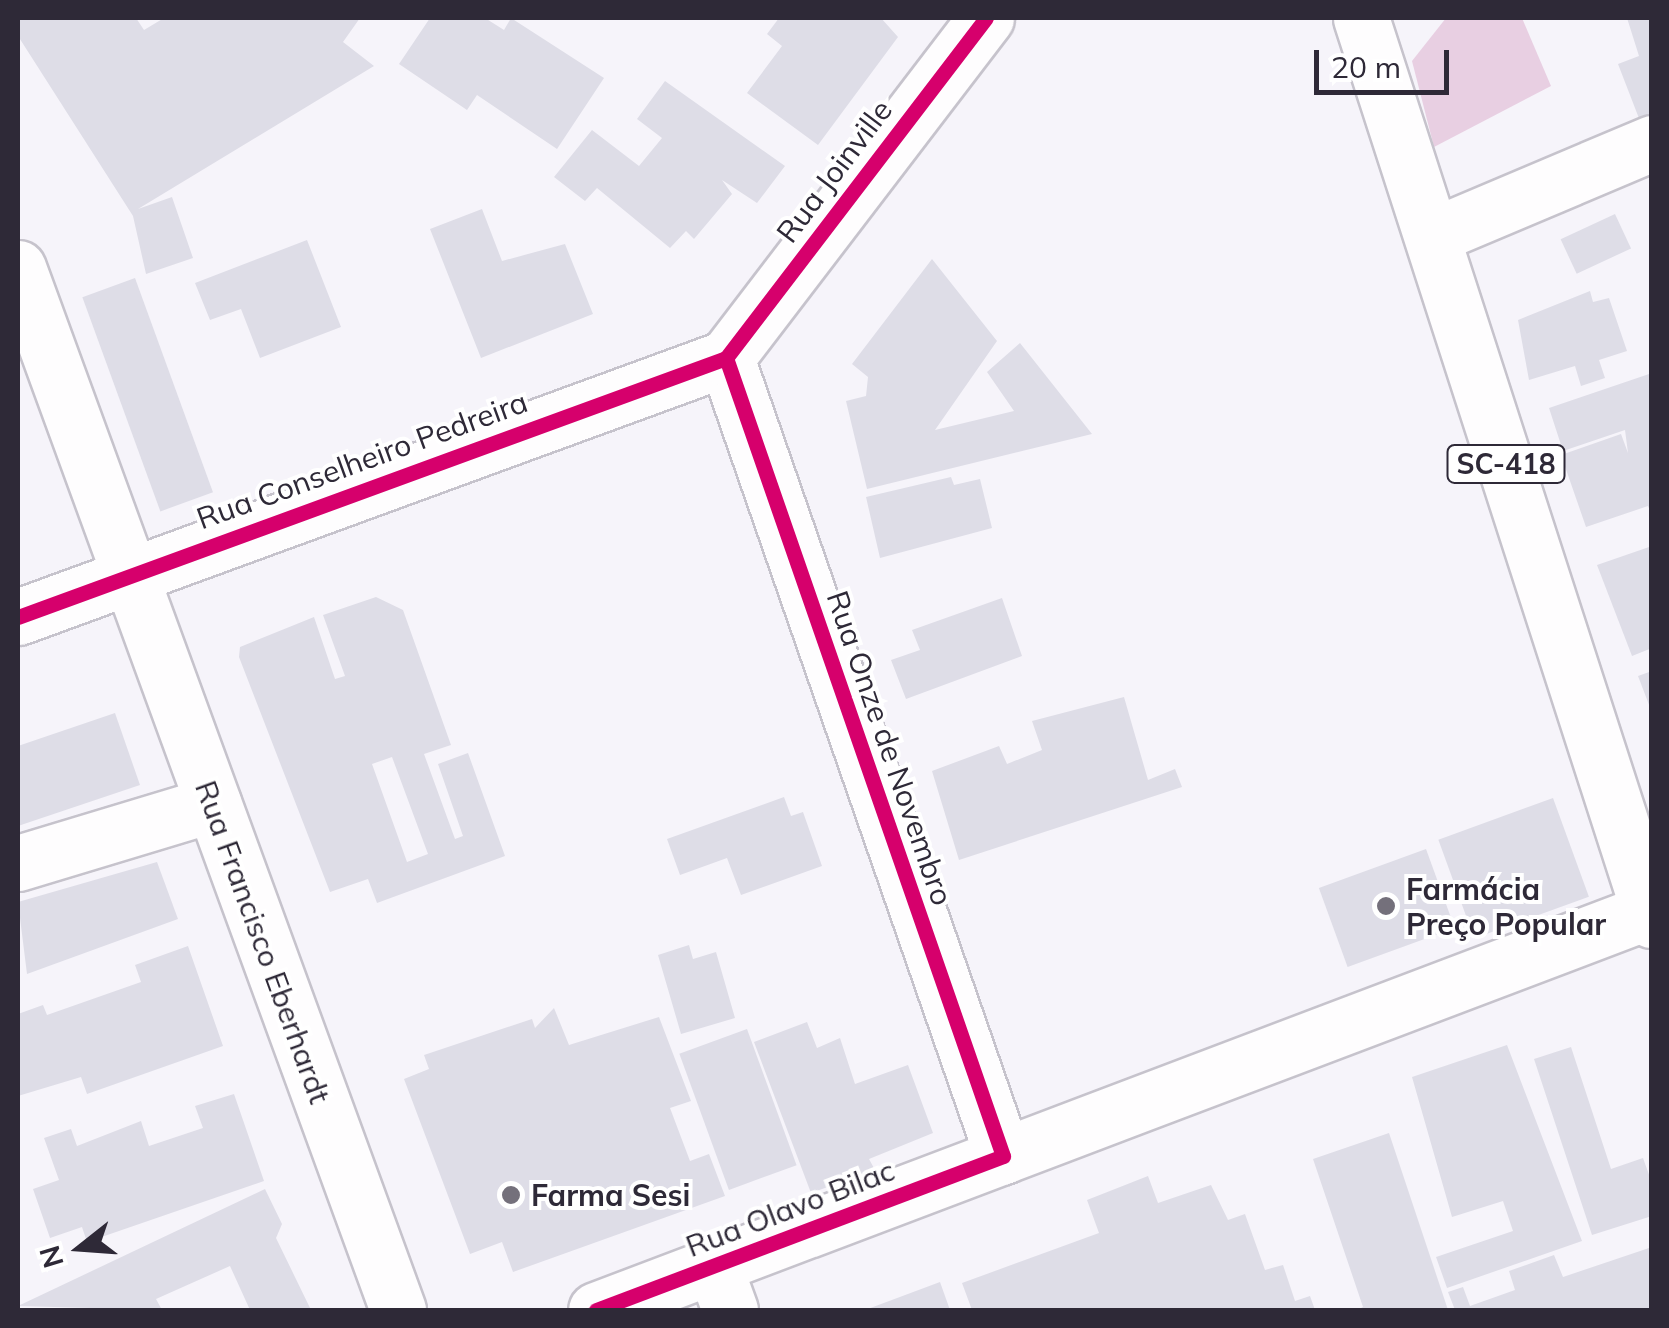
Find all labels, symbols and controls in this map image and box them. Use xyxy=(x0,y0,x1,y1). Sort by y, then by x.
scale bar xyxy=(1319,30,1454,92)
text: 20 m xyxy=(1331,48,1401,86)
street label: Rua Joinville xyxy=(769,93,899,249)
street label: Rua Conselheiro Pedreira xyxy=(192,383,532,537)
road number: SC-418 xyxy=(1446,441,1566,487)
street label: Rua Onze de Novembro xyxy=(819,586,961,910)
street label: Rua Francisco Eberhardt xyxy=(188,776,338,1108)
place label: Farmácia Preço Popular xyxy=(1406,871,1606,942)
marker: Farmácia Preço Popular xyxy=(1375,895,1397,917)
street label: Rua Olavo Bilac xyxy=(681,1152,899,1264)
place label: Farma Sesi xyxy=(531,1177,690,1213)
marker: Farma Sesi xyxy=(500,1184,522,1206)
north arrow xyxy=(30,1198,130,1298)
text: N xyxy=(31,1242,71,1272)

